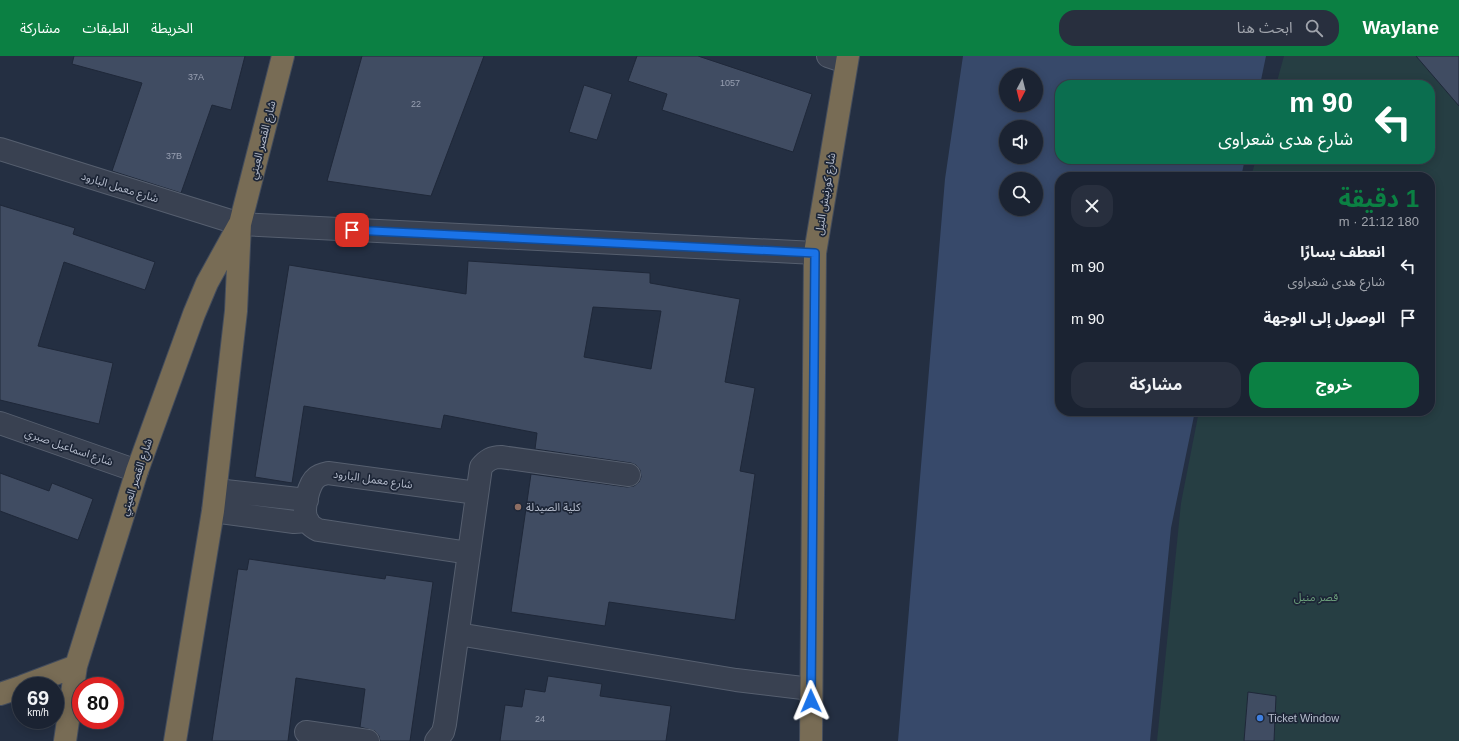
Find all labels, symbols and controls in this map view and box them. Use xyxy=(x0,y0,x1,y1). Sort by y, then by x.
search box xyxy=(1059,10,1339,46)
icon: search xyxy=(1303,17,1325,39)
text: Waylane xyxy=(1363,17,1439,38)
text: ابحث هنا xyxy=(1237,19,1293,36)
text: مشاركة xyxy=(20,20,60,36)
text: الطبقات xyxy=(82,20,129,36)
text: الخريطة xyxy=(151,20,193,36)
north arrow xyxy=(999,68,1043,112)
map controls xyxy=(999,68,1043,216)
house number: 37A xyxy=(188,72,204,82)
house number: 1057 xyxy=(720,78,740,88)
text: 90 m xyxy=(1289,87,1353,118)
icon: left xyxy=(1367,96,1419,148)
street label: شارع القصر العيني xyxy=(246,99,281,181)
house number: 22 xyxy=(411,99,421,109)
button: sound xyxy=(999,120,1043,164)
text: شارع هدى شعراوى xyxy=(1218,129,1353,149)
house number: 37B xyxy=(166,151,182,161)
street label: شارع كورنيش النيل xyxy=(813,152,839,236)
street label: شارع معمل البارود xyxy=(79,170,160,206)
button: search xyxy=(999,172,1043,216)
button: close xyxy=(1071,185,1113,227)
text: 1 دقيقة xyxy=(1339,185,1419,212)
pin xyxy=(335,213,369,247)
text: 180 m · 21:12 xyxy=(1339,214,1419,229)
icon: arrive xyxy=(341,219,363,241)
text: انعطف يسارًا xyxy=(1300,243,1385,260)
icon: left xyxy=(1397,255,1419,277)
text: 90 m xyxy=(1071,258,1104,275)
text: شارع هدى شعراوى xyxy=(1288,274,1385,289)
icon: arrive xyxy=(1397,307,1419,329)
text: الوصول إلى الوجهة xyxy=(1263,309,1385,326)
text: 90 m xyxy=(1071,310,1104,327)
button: مشاركة xyxy=(1071,362,1241,408)
button: خروج xyxy=(1249,362,1419,408)
street label: شارع اسماعيل صبري xyxy=(22,426,115,471)
street label: شارع القصر العيني xyxy=(118,437,158,518)
street label: شارع معمل البارود xyxy=(332,467,414,493)
place label: كلية الصيدلة xyxy=(526,501,581,514)
marker: كلية الصيدلة xyxy=(513,502,523,512)
park label: قصر منيل xyxy=(1294,591,1338,604)
speed limit sign: 80 xyxy=(72,677,124,729)
position arrow xyxy=(790,680,832,722)
text: 69 xyxy=(27,687,49,709)
text: km/h xyxy=(27,707,49,718)
place label: Ticket Window xyxy=(1268,712,1339,724)
marker: Ticket Window xyxy=(1255,713,1265,723)
house number: 24 xyxy=(535,714,545,724)

